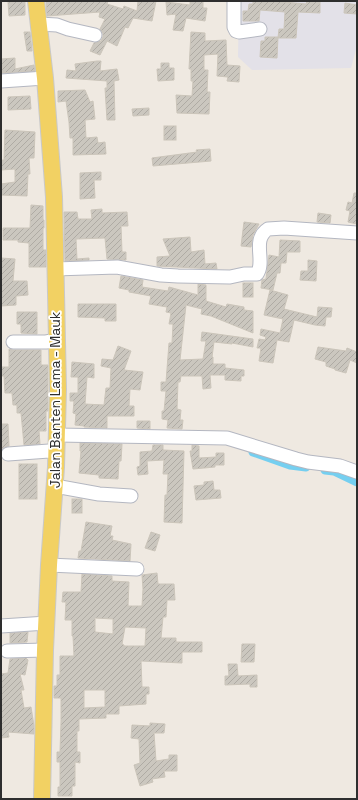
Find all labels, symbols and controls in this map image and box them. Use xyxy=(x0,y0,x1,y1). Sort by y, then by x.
street label: Jalan Banten Lama - Mauk xyxy=(46,311,64,488)

